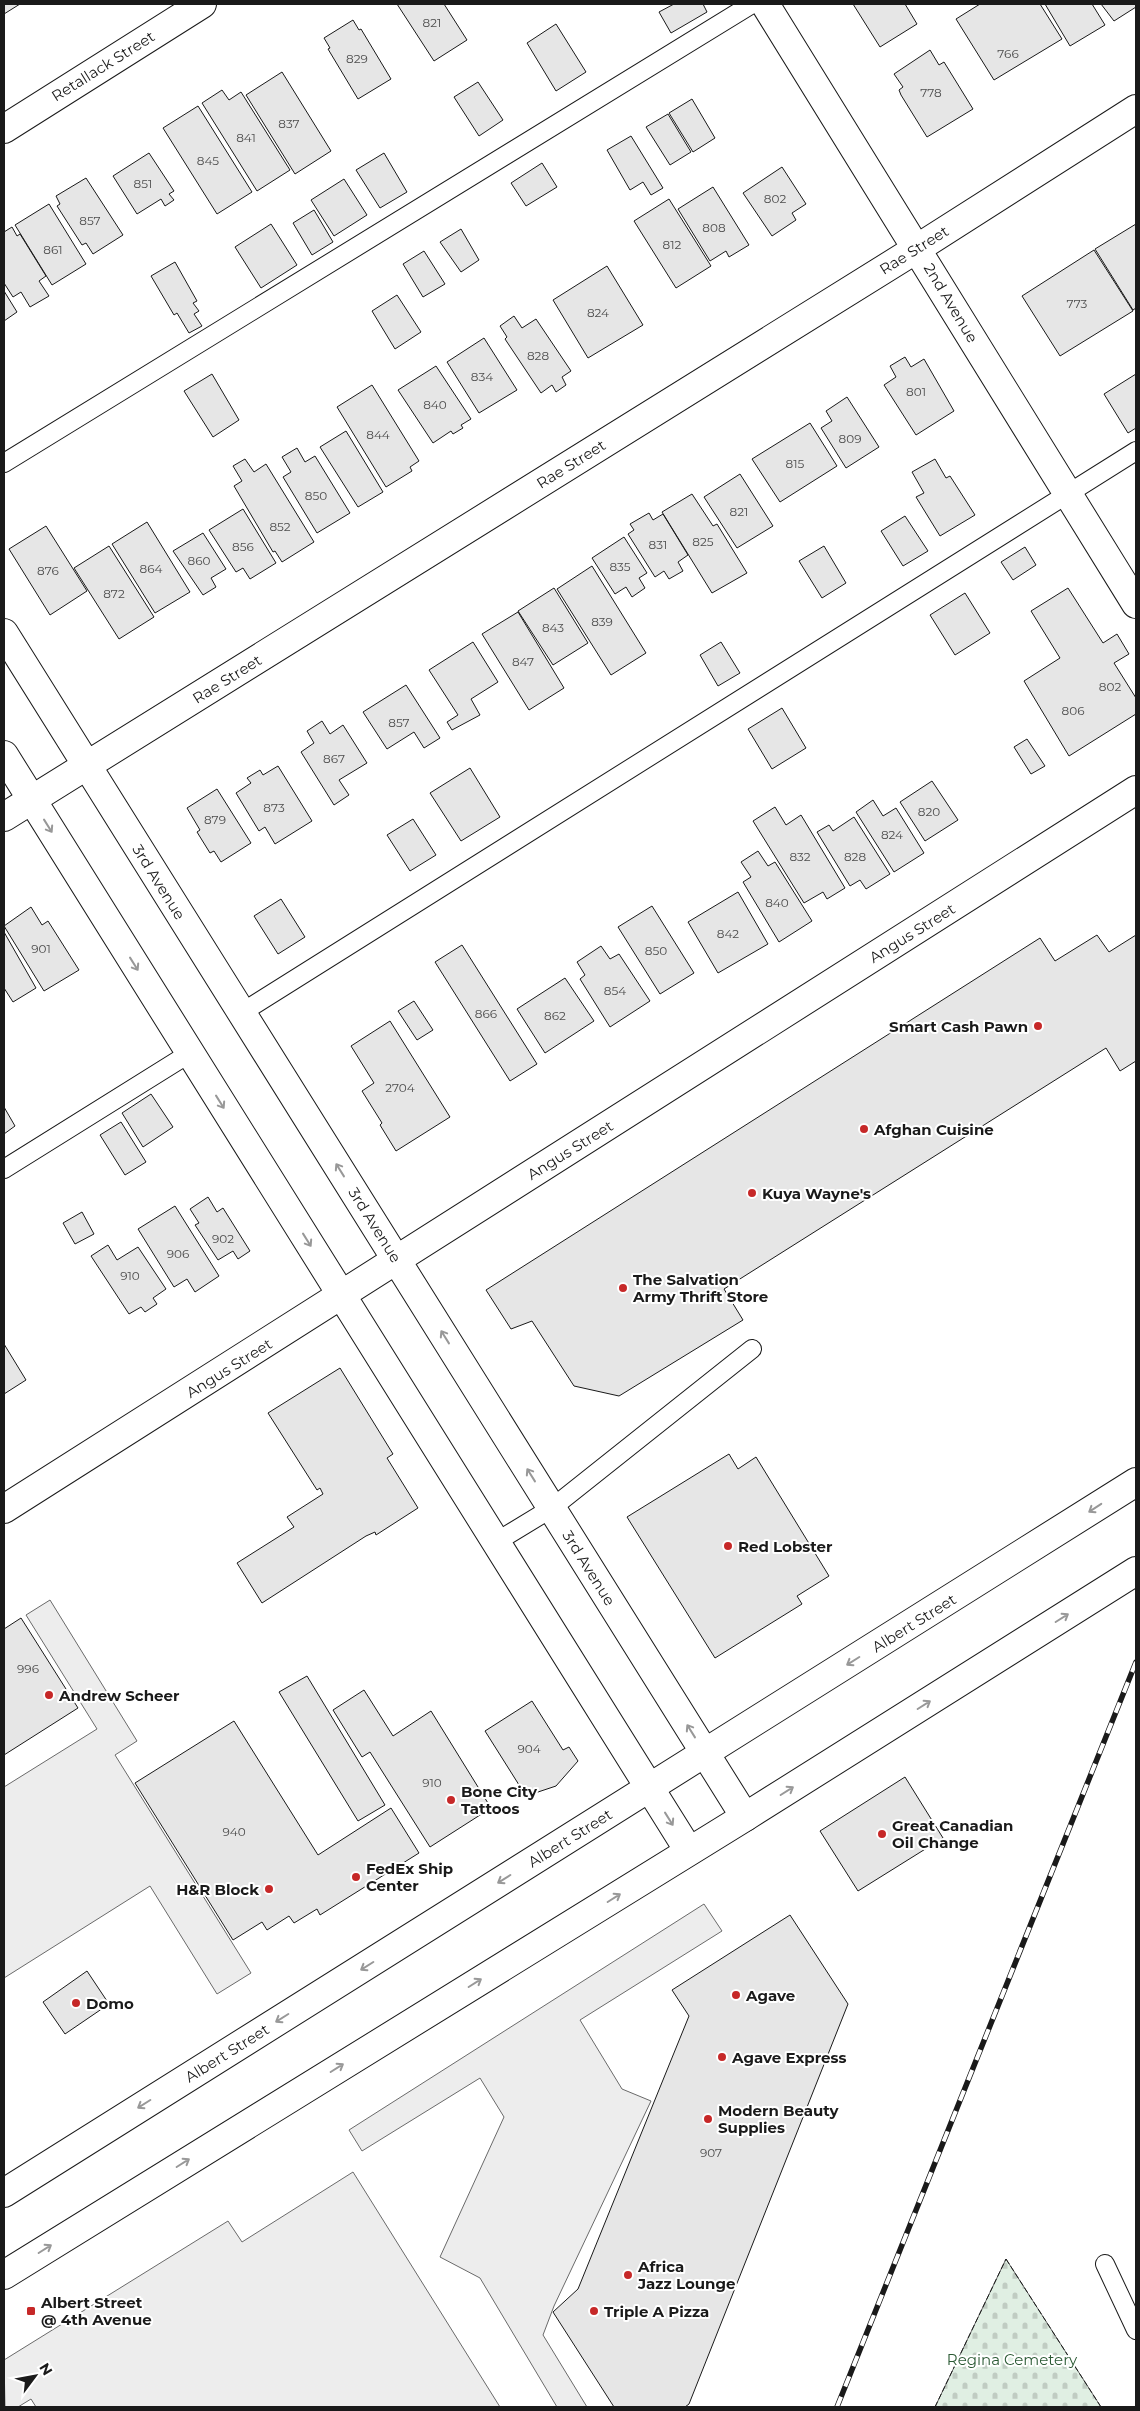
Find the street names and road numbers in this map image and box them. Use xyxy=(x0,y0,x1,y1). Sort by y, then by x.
street label: Retallack Street xyxy=(48,27,158,105)
street label: Rae Street xyxy=(876,221,952,279)
street label: 2nd Avenue xyxy=(920,260,982,346)
street label: Rae Street xyxy=(533,435,609,493)
street label: Rae Street xyxy=(189,650,265,708)
street label: 3rd Avenue xyxy=(128,841,190,923)
street label: Angus Street xyxy=(865,899,959,967)
street label: Angus Street xyxy=(523,1116,617,1184)
street label: 3rd Avenue xyxy=(344,1184,406,1266)
street label: Angus Street xyxy=(182,1334,276,1402)
street label: 3rd Avenue xyxy=(558,1527,620,1609)
street label: Albert Street xyxy=(868,1590,960,1656)
street label: Albert Street xyxy=(524,1805,616,1871)
street label: Albert Street xyxy=(181,2020,273,2086)

